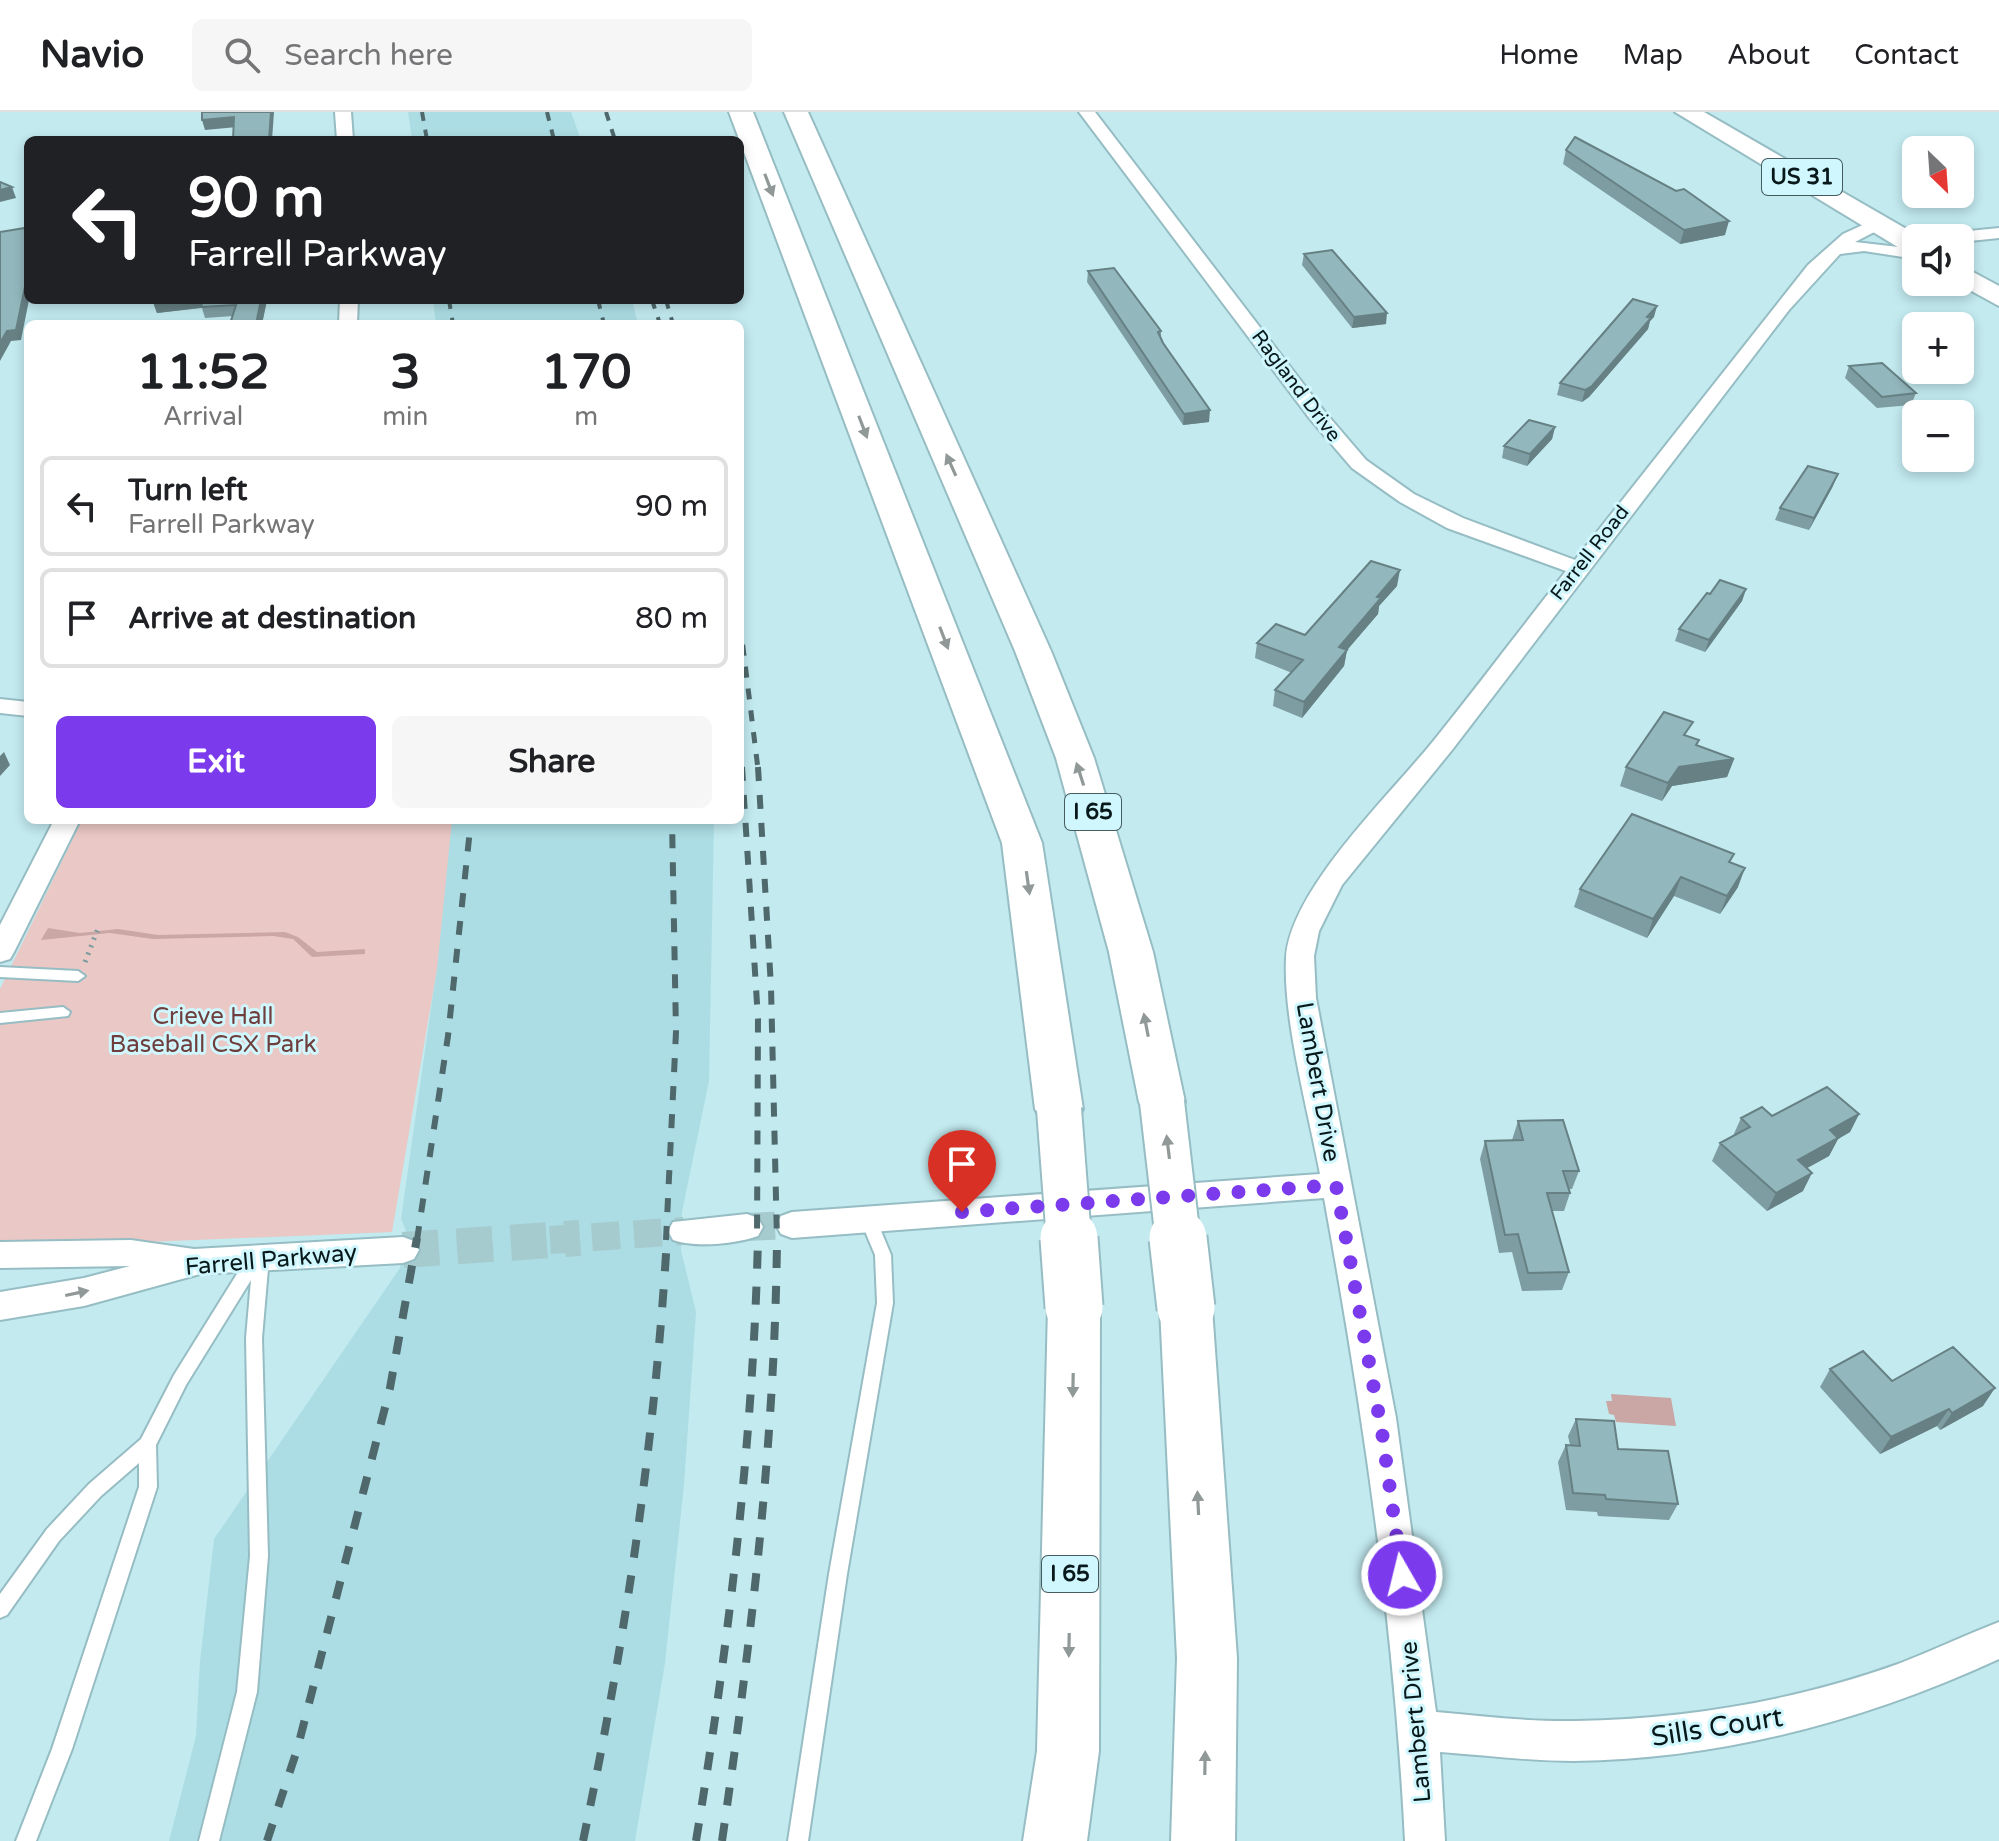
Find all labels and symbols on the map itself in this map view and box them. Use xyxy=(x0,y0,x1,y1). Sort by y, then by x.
north arrow xyxy=(1902,136,1974,208)
road number: US 31 xyxy=(1762,159,1842,195)
one-way arrow xyxy=(763,173,776,197)
street label: Ragland Drive xyxy=(1246,325,1346,447)
one-way arrow xyxy=(857,415,870,439)
one-way arrow xyxy=(945,453,958,476)
street label: Farrell Road xyxy=(1546,501,1634,605)
one-way arrow xyxy=(938,626,951,650)
one-way arrow xyxy=(1074,762,1086,786)
road number: I 65 xyxy=(1065,794,1121,830)
one-way arrow xyxy=(1022,871,1035,896)
street label: Lambert Drive xyxy=(1290,1000,1346,1164)
park label: Crieve Hall Baseball CSX Park xyxy=(110,1002,316,1059)
one-way arrow xyxy=(1139,1013,1152,1038)
pin xyxy=(928,1130,996,1212)
one-way arrow xyxy=(1161,1135,1174,1160)
street label: Farrell Parkway xyxy=(184,1238,358,1282)
one-way arrow xyxy=(65,1286,90,1299)
one-way arrow xyxy=(1066,1373,1079,1398)
one-way arrow xyxy=(1191,1490,1204,1515)
position arrow xyxy=(1360,1533,1444,1617)
road number: I 65 xyxy=(1042,1556,1098,1592)
one-way arrow xyxy=(1063,1633,1075,1658)
street label: Lambert Drive xyxy=(1395,1640,1437,1804)
street label: Sills Court xyxy=(1649,1700,1786,1754)
one-way arrow xyxy=(1198,1750,1211,1775)

